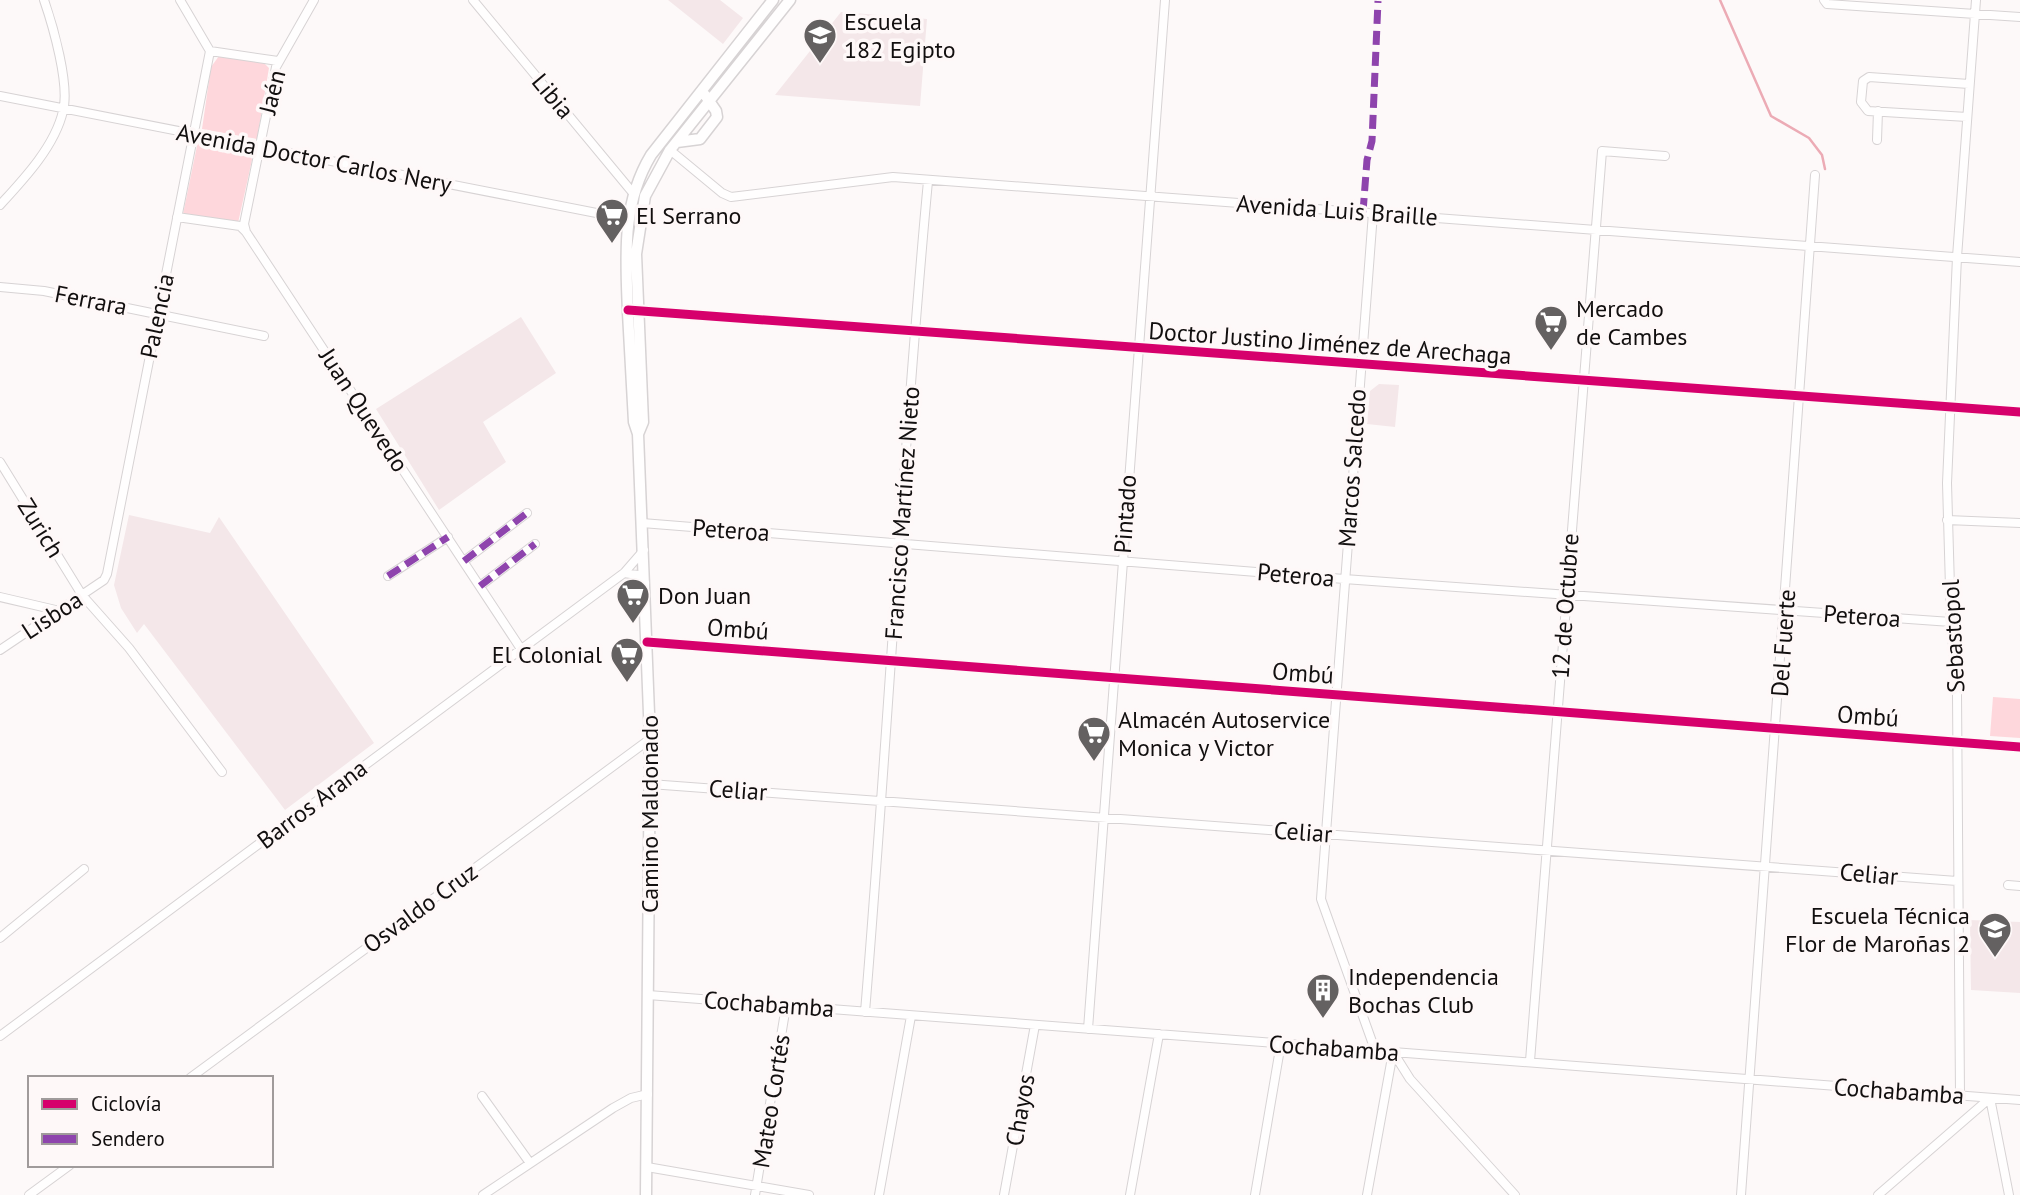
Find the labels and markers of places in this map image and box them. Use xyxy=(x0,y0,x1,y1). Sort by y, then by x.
place label: Escuela 182 Egipto xyxy=(844,6,956,65)
school or university icon: Escuela 182 Egipto xyxy=(801,16,839,65)
supermarket icon: El Serrano xyxy=(593,196,631,245)
place label: El Serrano xyxy=(636,200,741,231)
place label: Mercado de Cambes xyxy=(1576,293,1687,352)
supermarket icon: Mercado de Cambes xyxy=(1532,303,1570,352)
supermarket icon: Don Juan xyxy=(614,576,652,625)
place label: Don Juan xyxy=(658,580,751,611)
supermarket icon: El Colonial xyxy=(608,635,646,684)
place label: El Colonial xyxy=(492,639,602,670)
place label: Almacén Autoservice Monica y Victor xyxy=(1118,704,1330,763)
supermarket icon: Almacén Autoservice Monica y Victor xyxy=(1075,714,1113,763)
place label: Escuela Técnica Flor de Maroñas 2 xyxy=(1785,900,1970,959)
school or university icon: Escuela Técnica Flor de Maroñas 2 xyxy=(1976,910,2014,959)
place label: Independencia Bochas Club xyxy=(1348,961,1499,1020)
building icon: Independencia Bochas Club xyxy=(1304,971,1342,1020)

